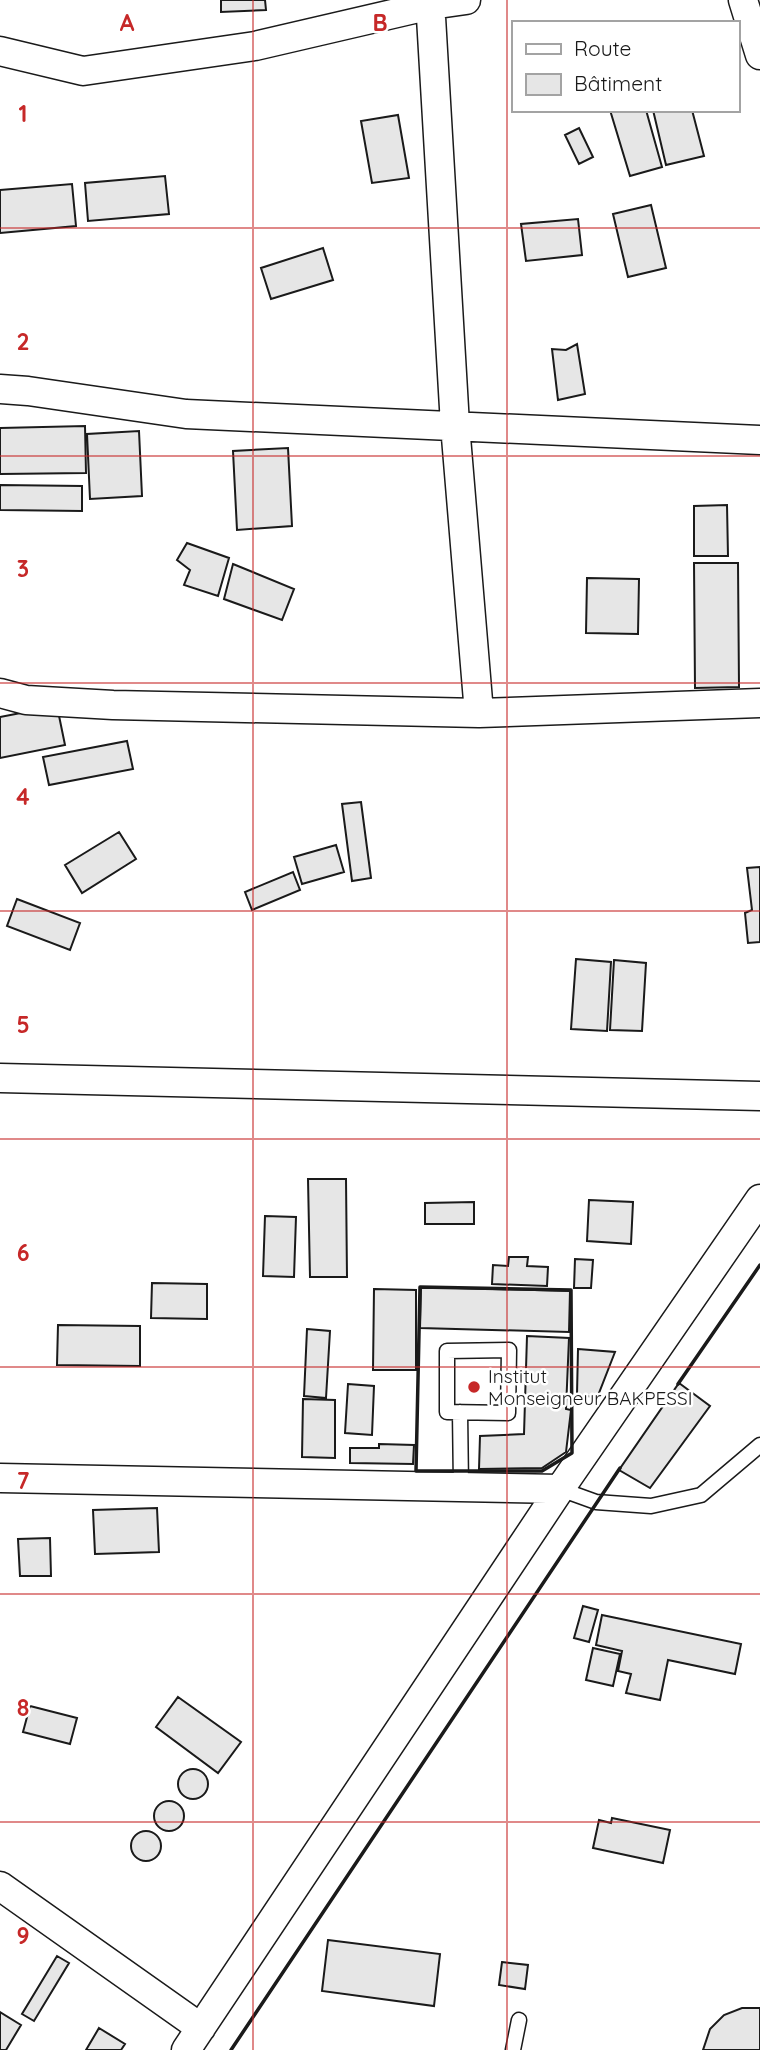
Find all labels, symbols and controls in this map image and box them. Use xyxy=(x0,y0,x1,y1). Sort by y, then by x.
text: A xyxy=(120,8,135,37)
text: B xyxy=(372,8,388,37)
legend xyxy=(512,21,739,112)
text: Route xyxy=(574,35,631,61)
text: Bâtiment xyxy=(574,70,662,96)
text: 1 xyxy=(19,99,27,128)
text: 2 xyxy=(16,327,30,356)
text: 3 xyxy=(17,554,29,583)
text: 4 xyxy=(16,782,30,811)
text: 5 xyxy=(16,1010,30,1039)
text: 6 xyxy=(17,1238,29,1267)
place label: Institut Monseigneur BAKPESSI xyxy=(488,1364,692,1410)
marker: Institut Monseigneur BAKPESSI xyxy=(466,1379,482,1395)
text: 7 xyxy=(17,1466,30,1495)
text: 8 xyxy=(17,1693,29,1722)
text: 9 xyxy=(16,1921,30,1950)

